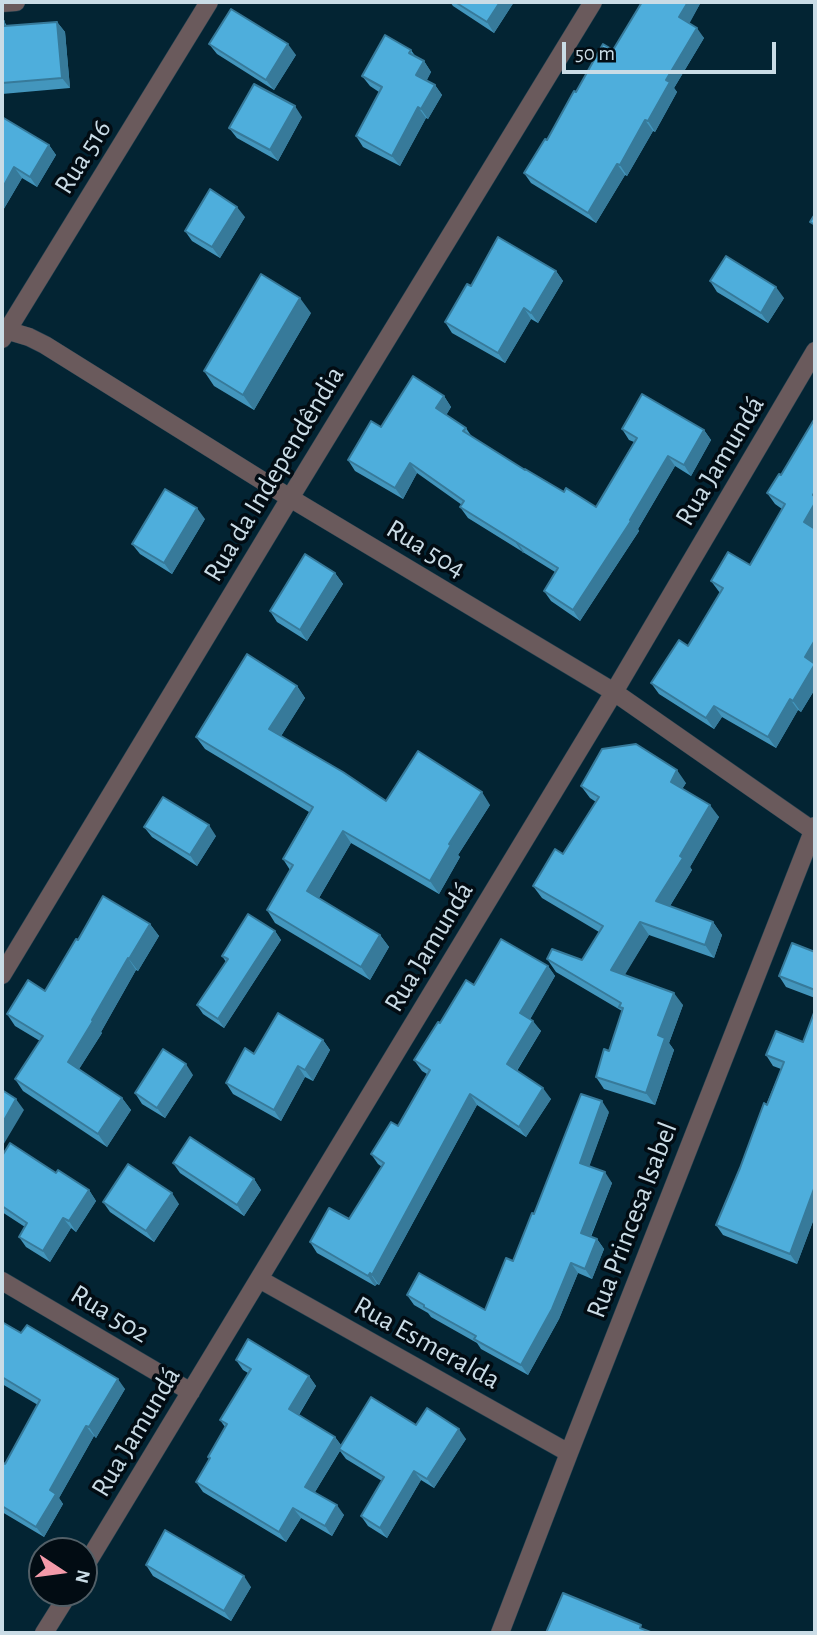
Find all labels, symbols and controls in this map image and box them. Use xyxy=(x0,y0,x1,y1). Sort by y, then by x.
scale bar xyxy=(565,28,778,72)
text: 50 m xyxy=(575,43,615,64)
street label: Rua 516 xyxy=(47,114,119,200)
street label: Rua da Independêndia xyxy=(196,360,352,588)
street label: Rua Jamundá xyxy=(668,390,772,532)
street label: Rua 504 xyxy=(380,512,472,586)
street label: Rua Jamundá xyxy=(377,876,481,1018)
street label: Rua Princesa Isabel xyxy=(579,1117,685,1323)
street label: Rua 502 xyxy=(64,1277,156,1351)
street label: Rua Esmeralda xyxy=(348,1289,506,1397)
street label: Rua Jamundá xyxy=(84,1361,188,1503)
north arrow xyxy=(28,1537,98,1607)
text: N xyxy=(71,1568,93,1585)

